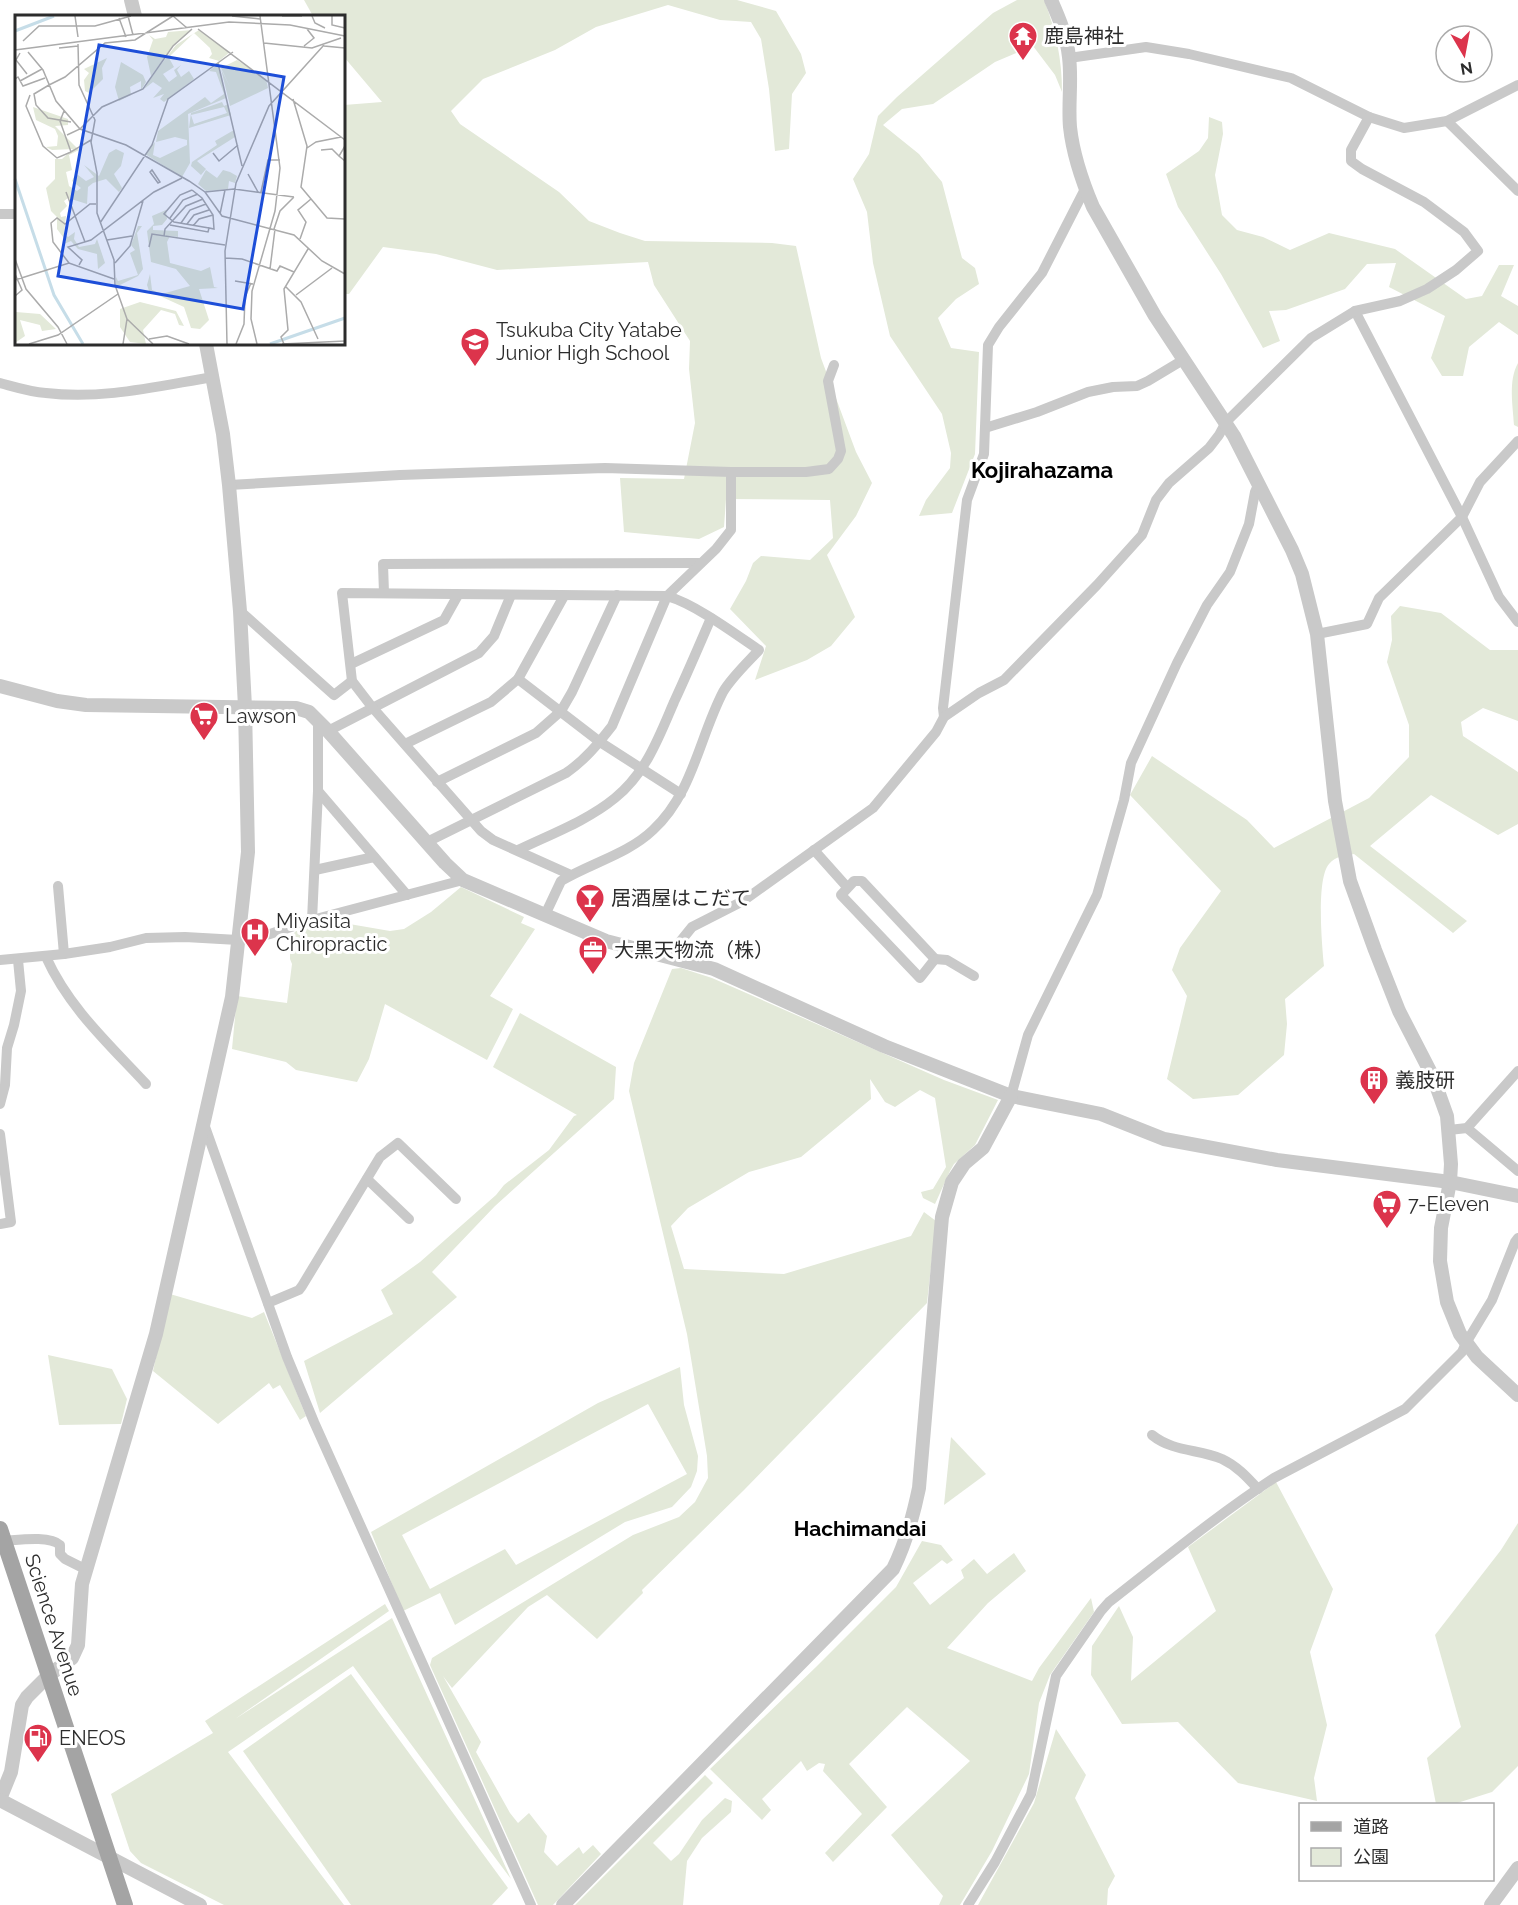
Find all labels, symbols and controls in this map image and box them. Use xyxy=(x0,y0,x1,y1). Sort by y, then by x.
inset map xyxy=(15,15,345,345)
temple icon: 鹿島神社 xyxy=(1007,20,1039,62)
place label: 鹿島神社 xyxy=(1044,24,1124,48)
north arrow xyxy=(1434,24,1494,84)
text: N xyxy=(1459,58,1474,79)
place label: Tsukuba City Yatabe Junior High School xyxy=(496,318,682,365)
school or university icon: Tsukuba City Yatabe Junior High School xyxy=(459,326,491,368)
district label: Kojirahazama xyxy=(971,457,1113,483)
supermarket icon: Lawson xyxy=(188,700,220,742)
place label: Lawson xyxy=(225,704,296,728)
bar icon: 居酒屋はこだて xyxy=(574,882,606,924)
place label: 居酒屋はこだて xyxy=(611,886,751,910)
place label: Miyasita Chiropractic xyxy=(276,909,388,956)
hospital icon: Miyasita Chiropractic xyxy=(239,916,271,958)
office icon: 大黒天物流（株） xyxy=(577,934,609,976)
place label: 大黒天物流（株） xyxy=(614,938,774,962)
building icon: 義肢研 xyxy=(1358,1064,1390,1106)
place label: 義肢研 xyxy=(1395,1068,1455,1092)
supermarket icon: 7-Eleven xyxy=(1371,1188,1403,1230)
place label: 7-Eleven xyxy=(1408,1192,1489,1216)
district label: Hachimandai xyxy=(794,1516,926,1541)
street label: Science Avenue xyxy=(20,1551,88,1699)
fuel station icon: ENEOS xyxy=(22,1722,54,1764)
place label: ENEOS xyxy=(59,1726,126,1750)
legend xyxy=(1299,1803,1494,1881)
text: 道路 xyxy=(1353,1816,1389,1837)
text: 公園 xyxy=(1353,1846,1389,1867)

